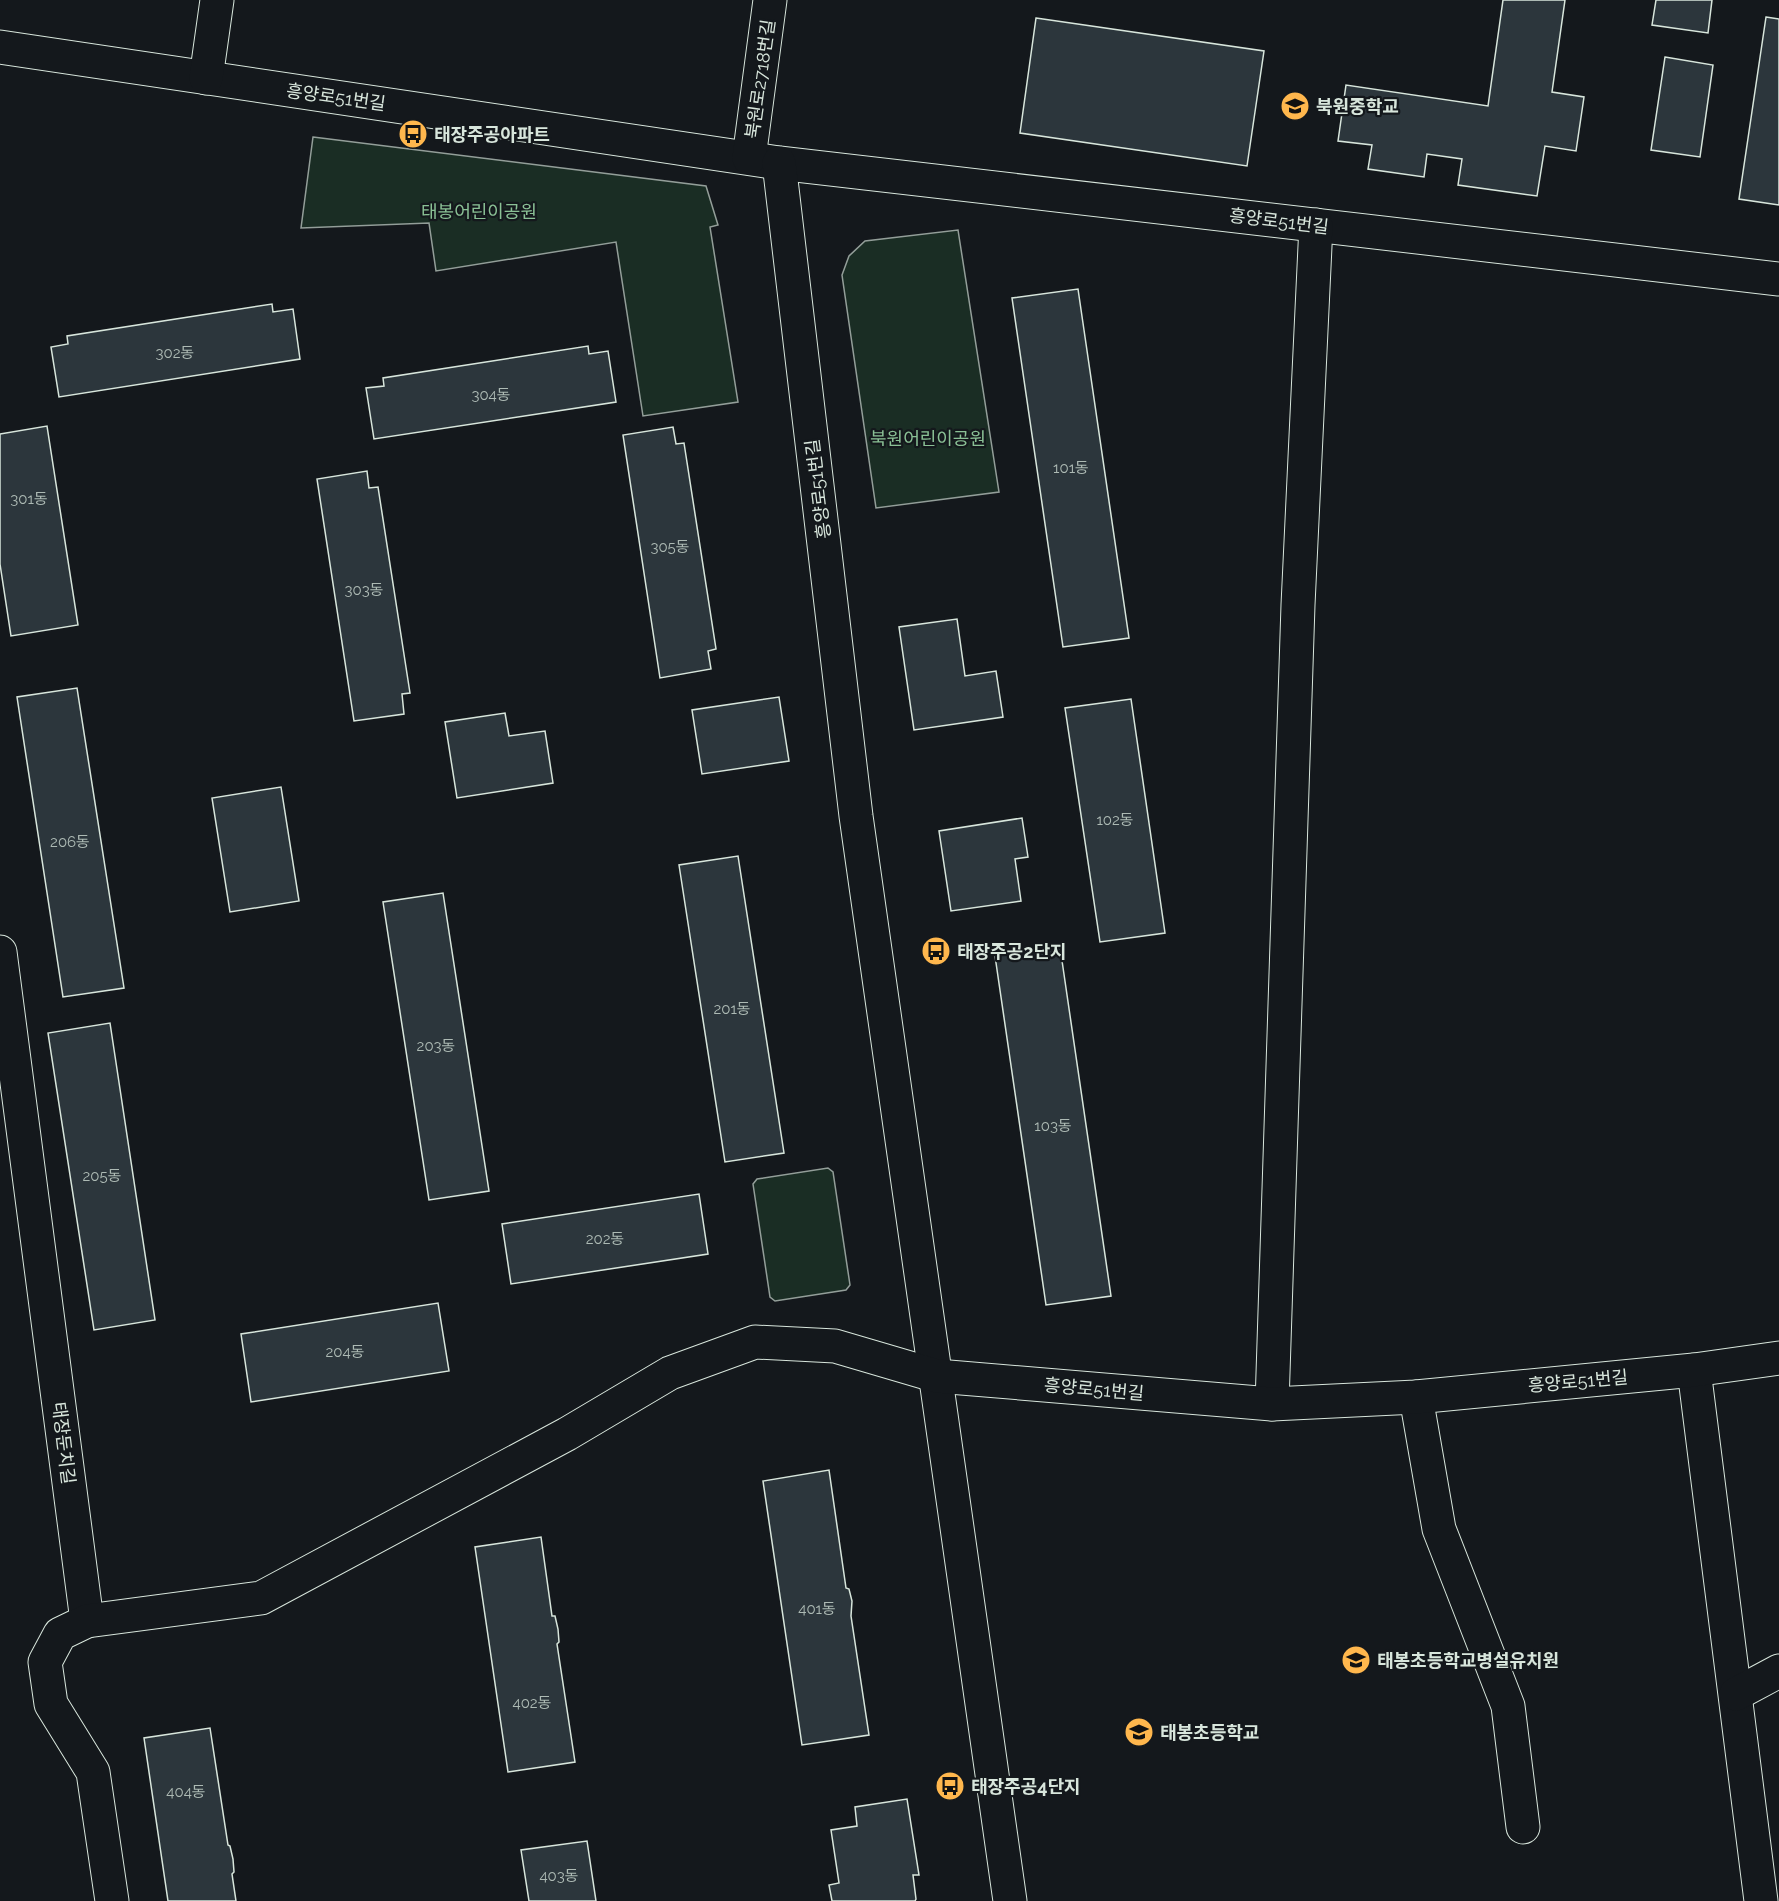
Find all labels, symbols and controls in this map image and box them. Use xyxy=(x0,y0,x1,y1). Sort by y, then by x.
street label: 북원로2718번길 xyxy=(741,18,779,140)
street label: 흥양로51번길 xyxy=(285,80,387,114)
school or university icon: 북원중학교 xyxy=(1279,90,1311,122)
place label: 북원중학교 xyxy=(1316,96,1399,117)
bus stop icon: 태장주공아파트 xyxy=(397,118,429,150)
place label: 태장주공아파트 xyxy=(434,124,550,145)
park label: 태봉어린이공원 xyxy=(421,201,537,222)
street label: 흥양로51번길 xyxy=(1228,204,1330,238)
house number: 302동 xyxy=(156,344,194,362)
house number: 304동 xyxy=(471,386,511,404)
park label: 북원어린이공원 xyxy=(870,428,986,449)
street label: 흥양로51번길 xyxy=(801,438,835,540)
house number: 101동 xyxy=(1053,459,1089,477)
house number: 301동 xyxy=(10,490,48,508)
house number: 305동 xyxy=(650,538,690,556)
house number: 303동 xyxy=(344,581,384,599)
house number: 102동 xyxy=(1096,811,1134,829)
house number: 206동 xyxy=(50,833,90,851)
bus stop icon: 태장주공2단지 xyxy=(920,935,952,967)
place label: 태장주공2단지 xyxy=(957,941,1067,962)
house number: 201동 xyxy=(713,1000,751,1018)
house number: 203동 xyxy=(417,1037,455,1055)
house number: 103동 xyxy=(1034,1117,1072,1135)
house number: 205동 xyxy=(83,1167,121,1185)
house number: 202동 xyxy=(586,1230,624,1248)
house number: 204동 xyxy=(326,1343,365,1361)
street label: 흥양로51번길 xyxy=(1527,1366,1629,1396)
street label: 흥양로51번길 xyxy=(1043,1374,1145,1404)
street label: 태장둔치길 xyxy=(49,1401,79,1485)
house number: 401동 xyxy=(798,1600,836,1618)
school or university icon: 태봉초등학교병설유치원 xyxy=(1340,1644,1372,1676)
place label: 태봉초등학교병설유치원 xyxy=(1377,1650,1559,1671)
house number: 402동 xyxy=(513,1694,552,1712)
school or university icon: 태봉초등학교 xyxy=(1123,1716,1155,1748)
place label: 태봉초등학교 xyxy=(1160,1722,1259,1743)
bus stop icon: 태장주공4단지 xyxy=(934,1770,966,1802)
place label: 태장주공4단지 xyxy=(971,1776,1081,1797)
house number: 404동 xyxy=(166,1783,206,1801)
house number: 403동 xyxy=(539,1867,579,1885)

